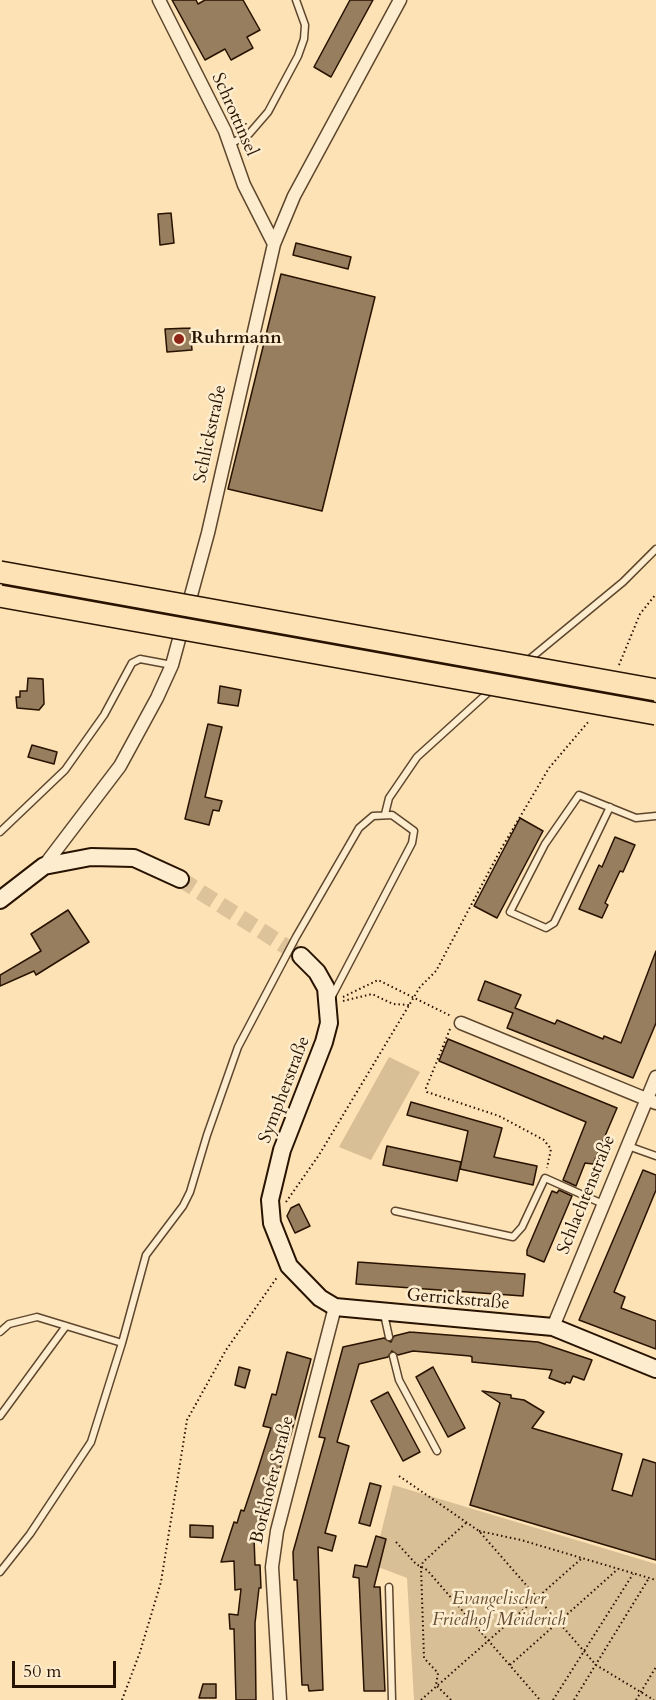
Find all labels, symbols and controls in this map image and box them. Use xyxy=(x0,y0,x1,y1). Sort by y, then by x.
street label: Schrottinsel xyxy=(206,70,262,160)
place label: Ruhrmann xyxy=(191,328,282,350)
marker: Ruhrmann xyxy=(172,332,186,346)
street label: Schlickstraße xyxy=(190,383,232,485)
street label: Sympherstraße xyxy=(255,1033,315,1147)
street label: Schlachtenstraße xyxy=(553,1132,621,1258)
street label: Gerrickstraße xyxy=(406,1285,510,1315)
street label: Borkhofer Straße xyxy=(247,1414,299,1546)
park label: Evangelischer Friedhof Meiderich xyxy=(432,1589,566,1632)
scale bar xyxy=(15,1649,118,1687)
text: 50 m xyxy=(23,1659,62,1684)

